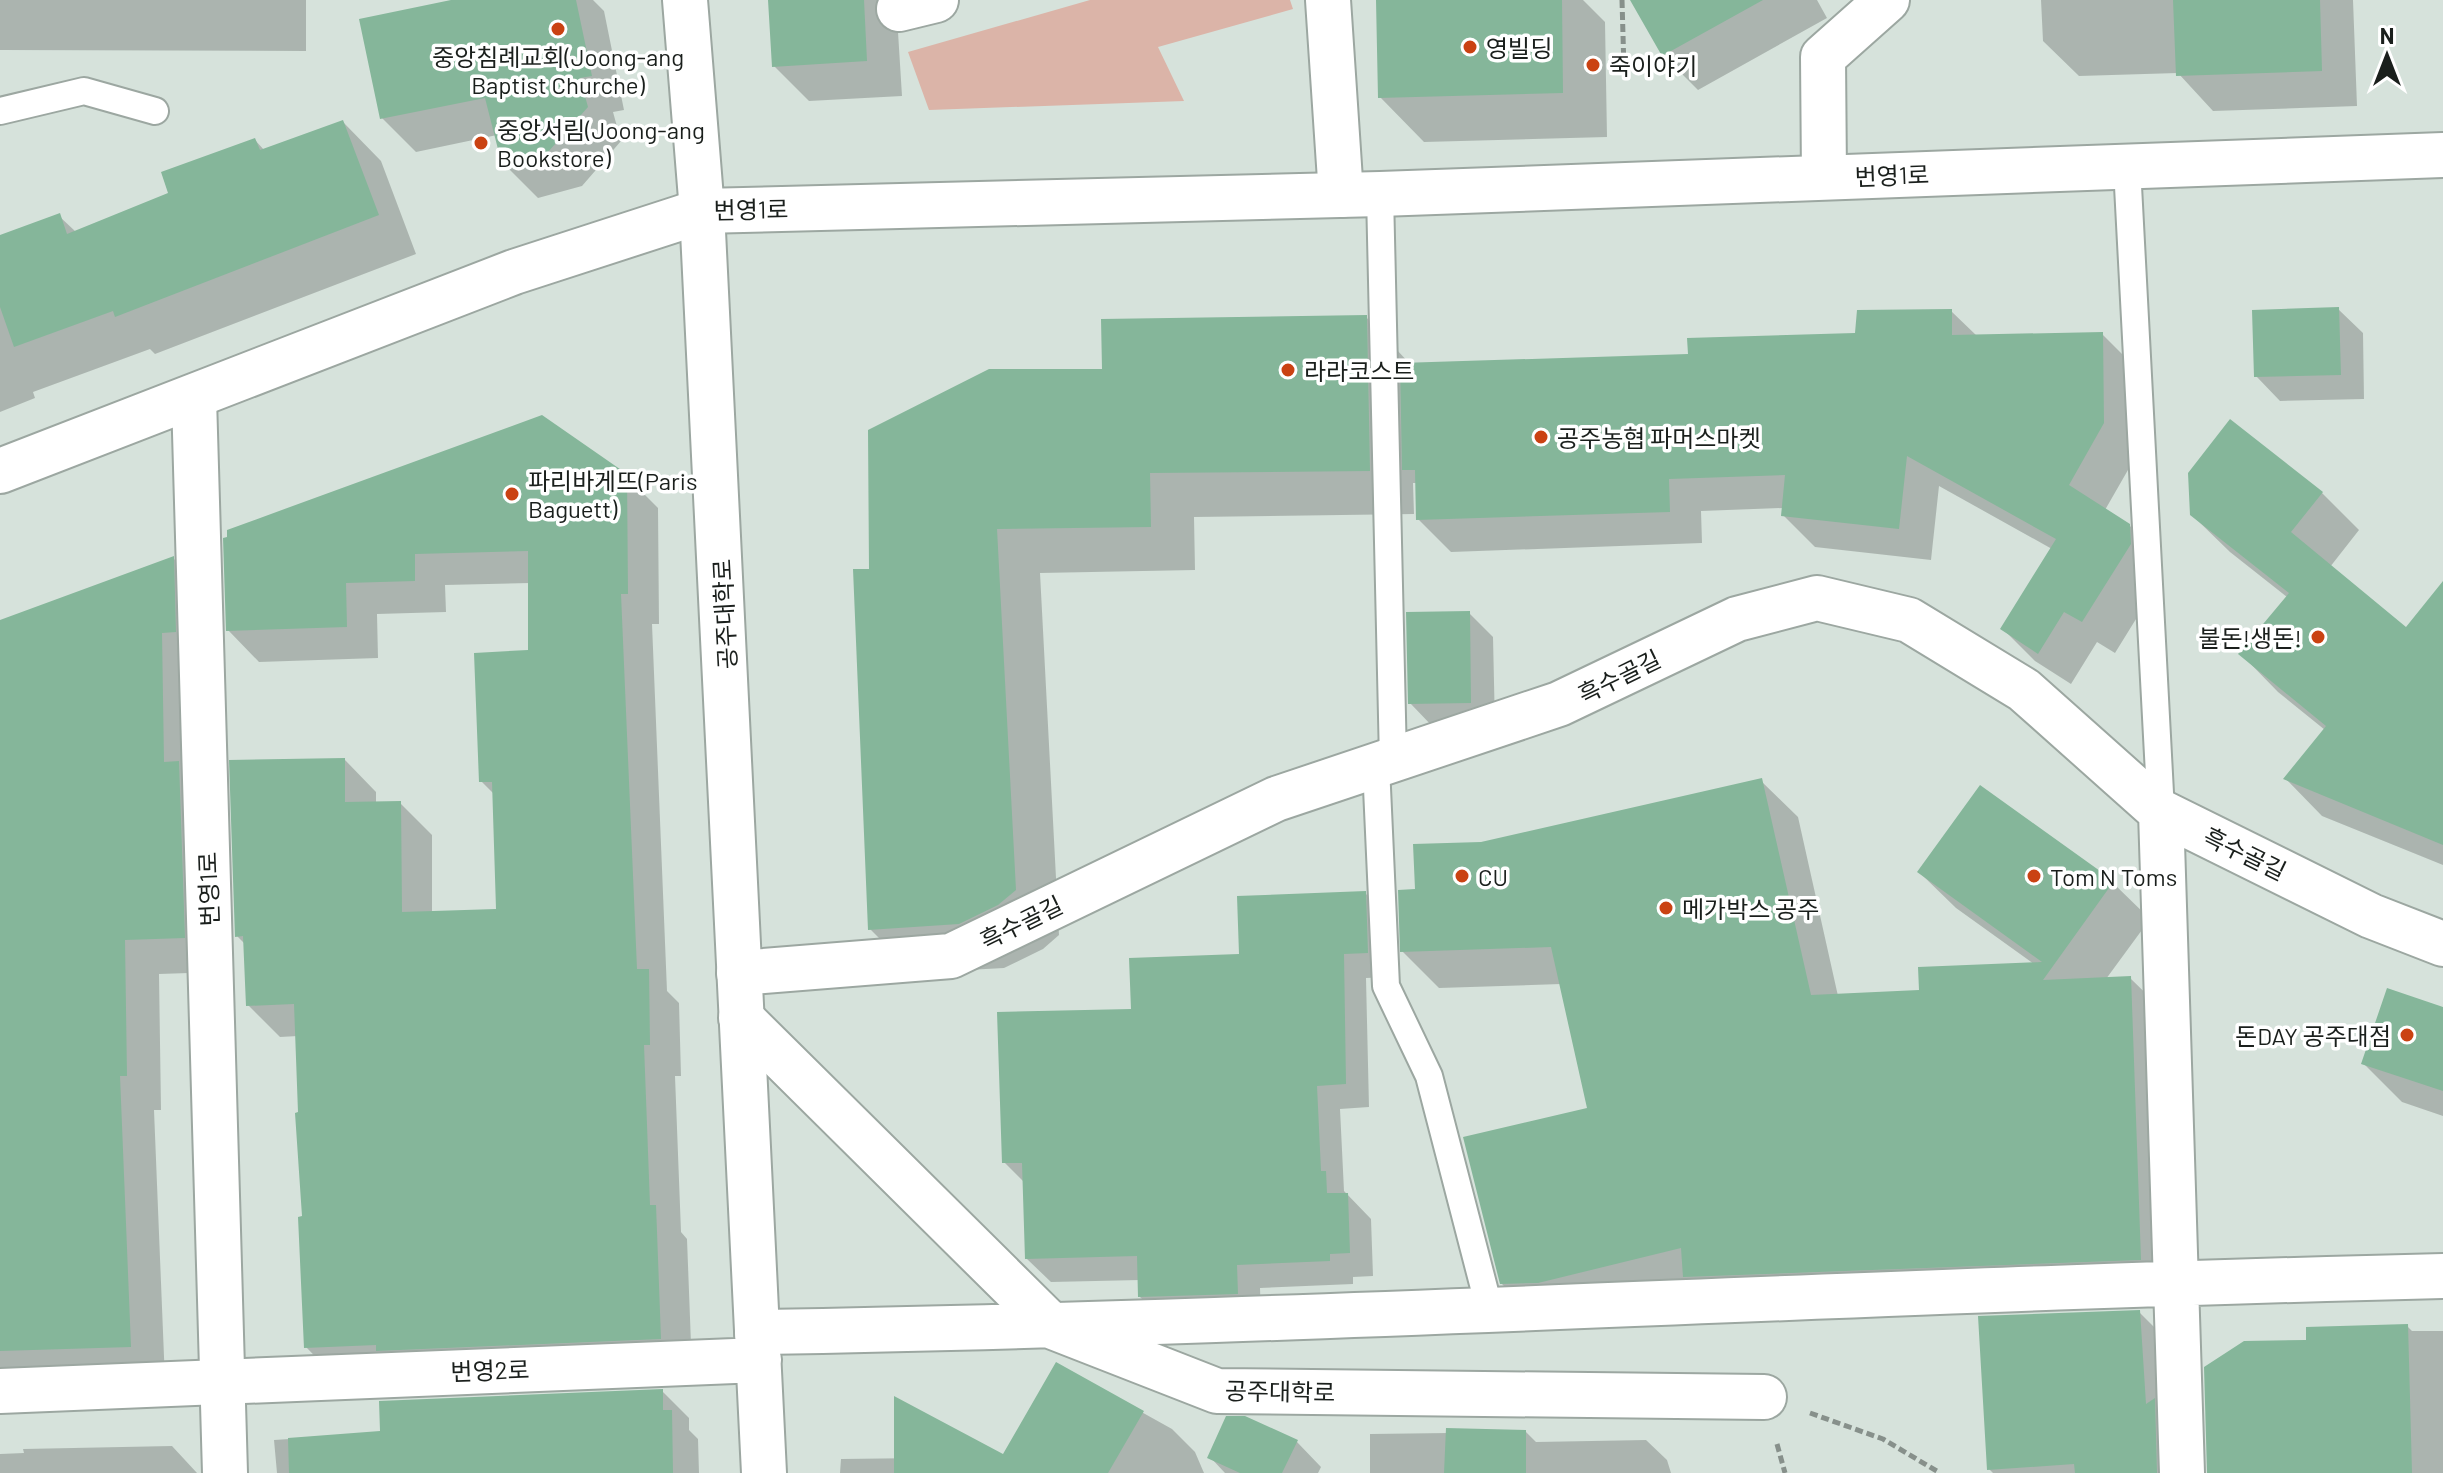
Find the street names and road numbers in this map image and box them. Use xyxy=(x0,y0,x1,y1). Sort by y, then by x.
street label: 번영1로 xyxy=(1854,159,1930,191)
street label: 번영1로 xyxy=(713,194,789,224)
street label: 공주대학로 xyxy=(707,558,741,670)
street label: 흑수골길 xyxy=(1573,644,1665,708)
street label: 흑수골길 xyxy=(2199,821,2291,885)
street label: 번영1로 xyxy=(192,851,224,927)
street label: 흑수골길 xyxy=(975,890,1067,954)
street label: 번영2로 xyxy=(450,1354,530,1386)
street label: 공주대학로 xyxy=(1225,1376,1335,1406)

